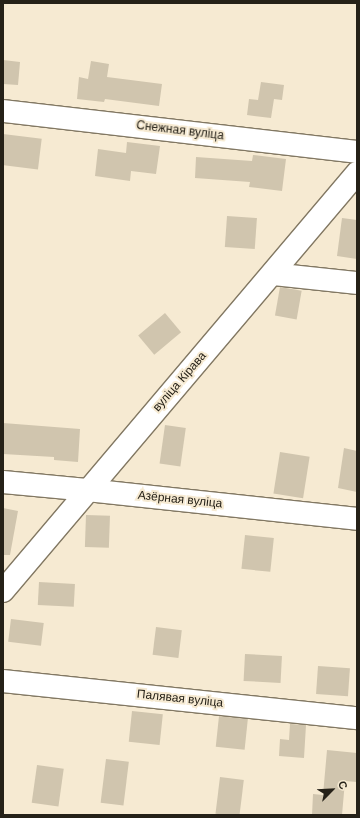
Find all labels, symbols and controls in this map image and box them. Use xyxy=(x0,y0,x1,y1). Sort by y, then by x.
street label: Снежная вуліца xyxy=(135,118,225,144)
street label: вуліца Кірава xyxy=(150,349,210,415)
street label: Азёрная вуліца xyxy=(137,488,223,512)
street label: Палявая вуліца xyxy=(136,687,224,711)
north arrow xyxy=(312,770,352,810)
text: С xyxy=(336,779,350,791)

